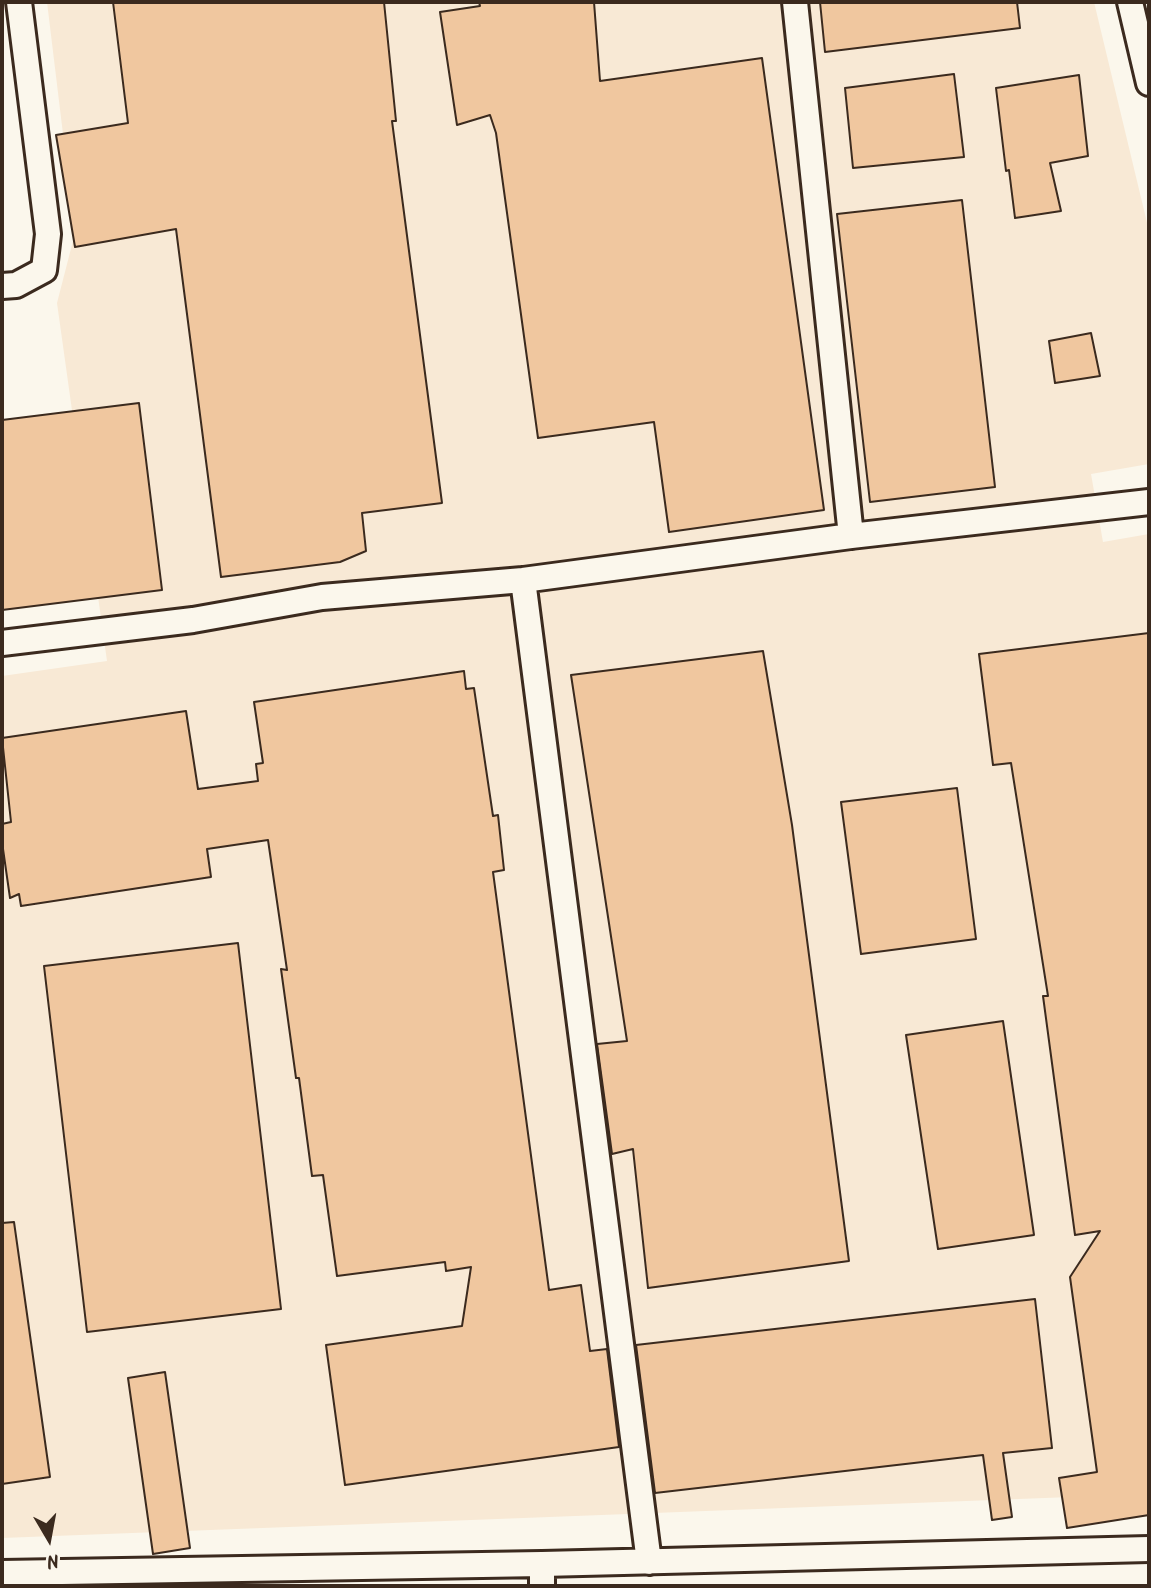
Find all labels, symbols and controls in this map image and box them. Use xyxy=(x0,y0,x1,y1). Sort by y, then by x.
north arrow xyxy=(14,1504,84,1574)
text: N xyxy=(44,1544,61,1575)

